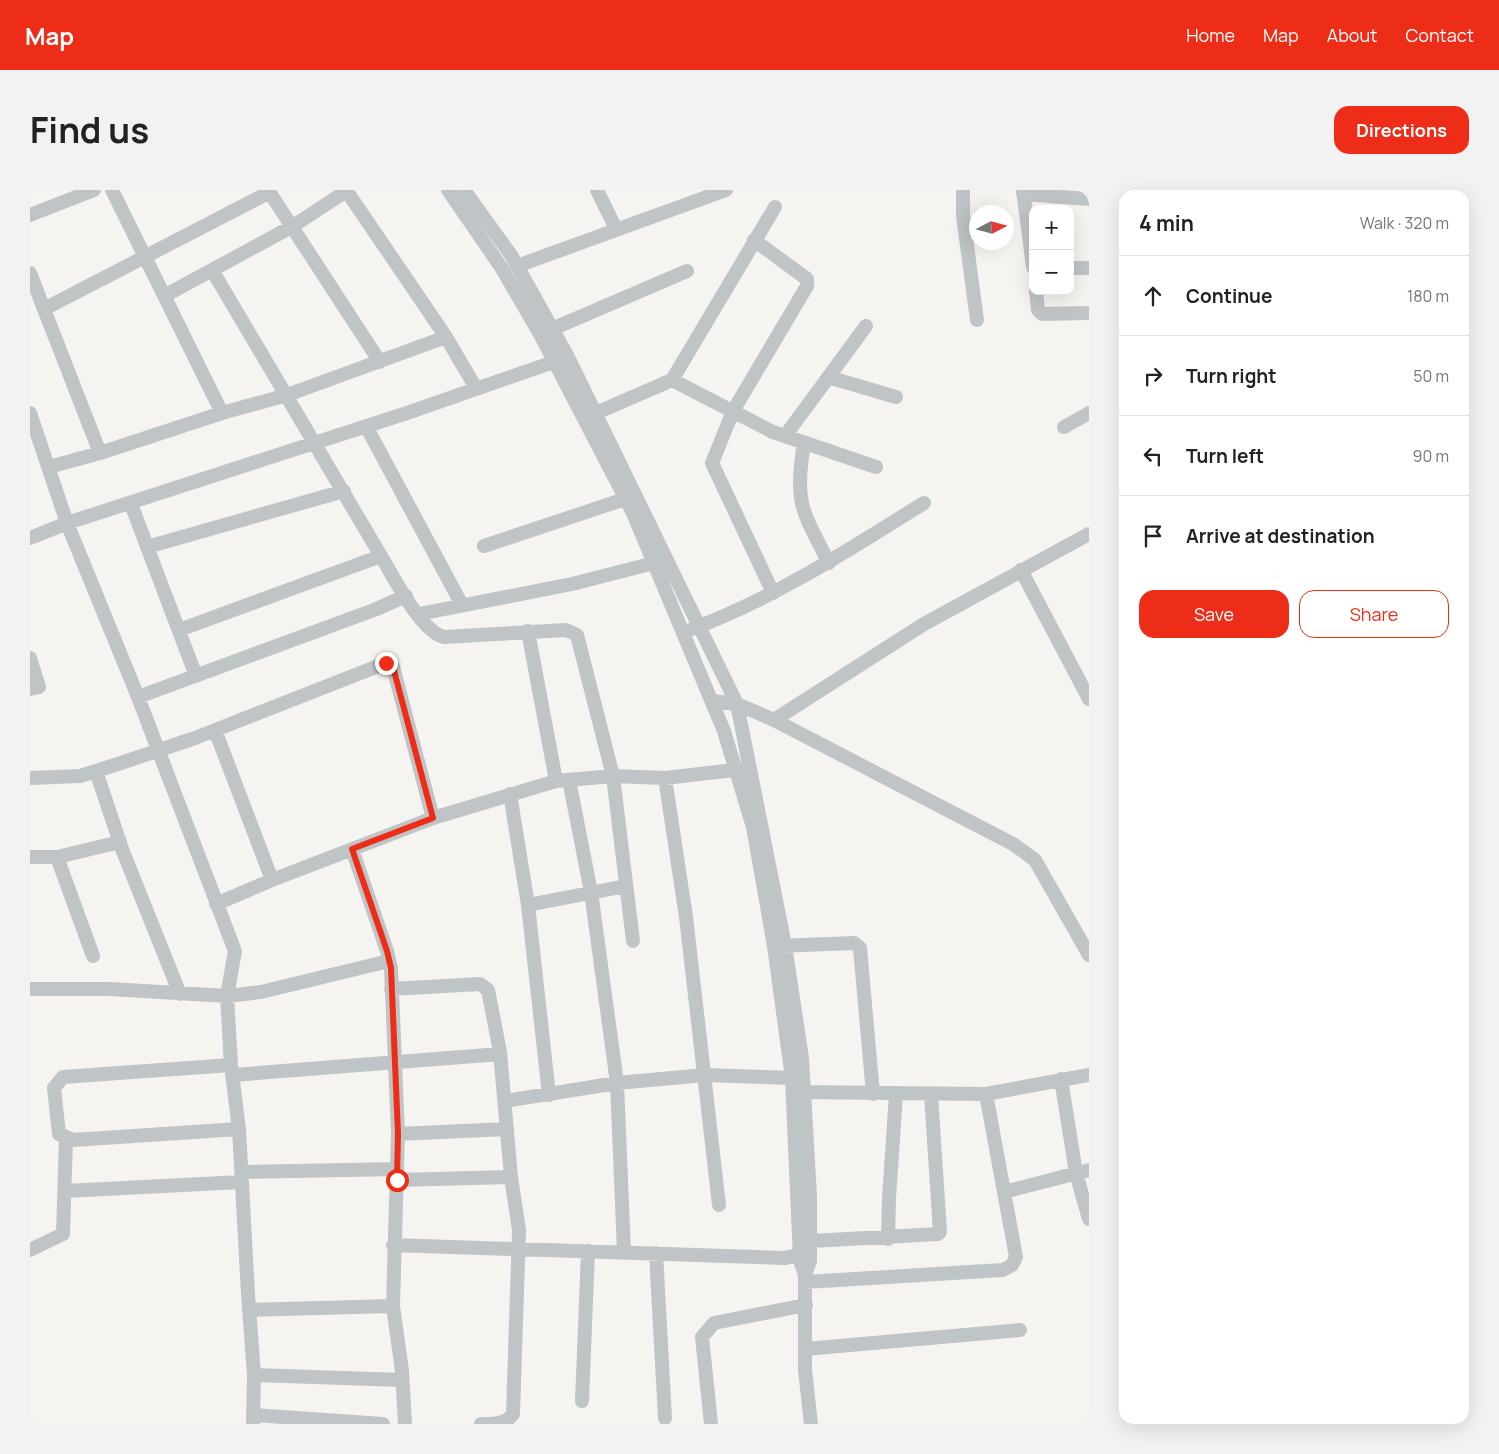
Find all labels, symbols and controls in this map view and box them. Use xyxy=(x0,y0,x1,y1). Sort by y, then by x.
text: Map xyxy=(25,19,74,52)
text: Home xyxy=(1186,23,1235,47)
text: Map xyxy=(1263,23,1299,47)
text: About xyxy=(1327,23,1377,47)
text: Contact xyxy=(1405,23,1474,47)
text: Find us xyxy=(30,106,149,154)
button: Directions xyxy=(1334,106,1469,154)
north arrow xyxy=(969,205,1014,250)
map controls xyxy=(1029,205,1074,295)
button: + xyxy=(1029,205,1074,250)
text: 4 min xyxy=(1139,209,1194,237)
text: Walk · 320 m xyxy=(1360,212,1449,234)
button: − xyxy=(1029,250,1074,295)
icon: ahead xyxy=(1139,282,1167,310)
text: Continue xyxy=(1186,283,1272,309)
text: 180 m xyxy=(1407,285,1449,307)
icon: right xyxy=(1139,362,1167,390)
text: Turn right xyxy=(1186,363,1276,389)
text: 50 m xyxy=(1413,365,1449,387)
icon: left xyxy=(1139,442,1167,470)
text: Turn left xyxy=(1186,443,1264,469)
text: 90 m xyxy=(1413,445,1449,467)
icon: arrive xyxy=(1139,522,1167,550)
text: Arrive at destination xyxy=(1186,523,1375,549)
button: Save xyxy=(1139,590,1289,638)
button: Share xyxy=(1299,590,1449,638)
route end xyxy=(375,652,398,675)
route start xyxy=(386,1169,409,1192)

